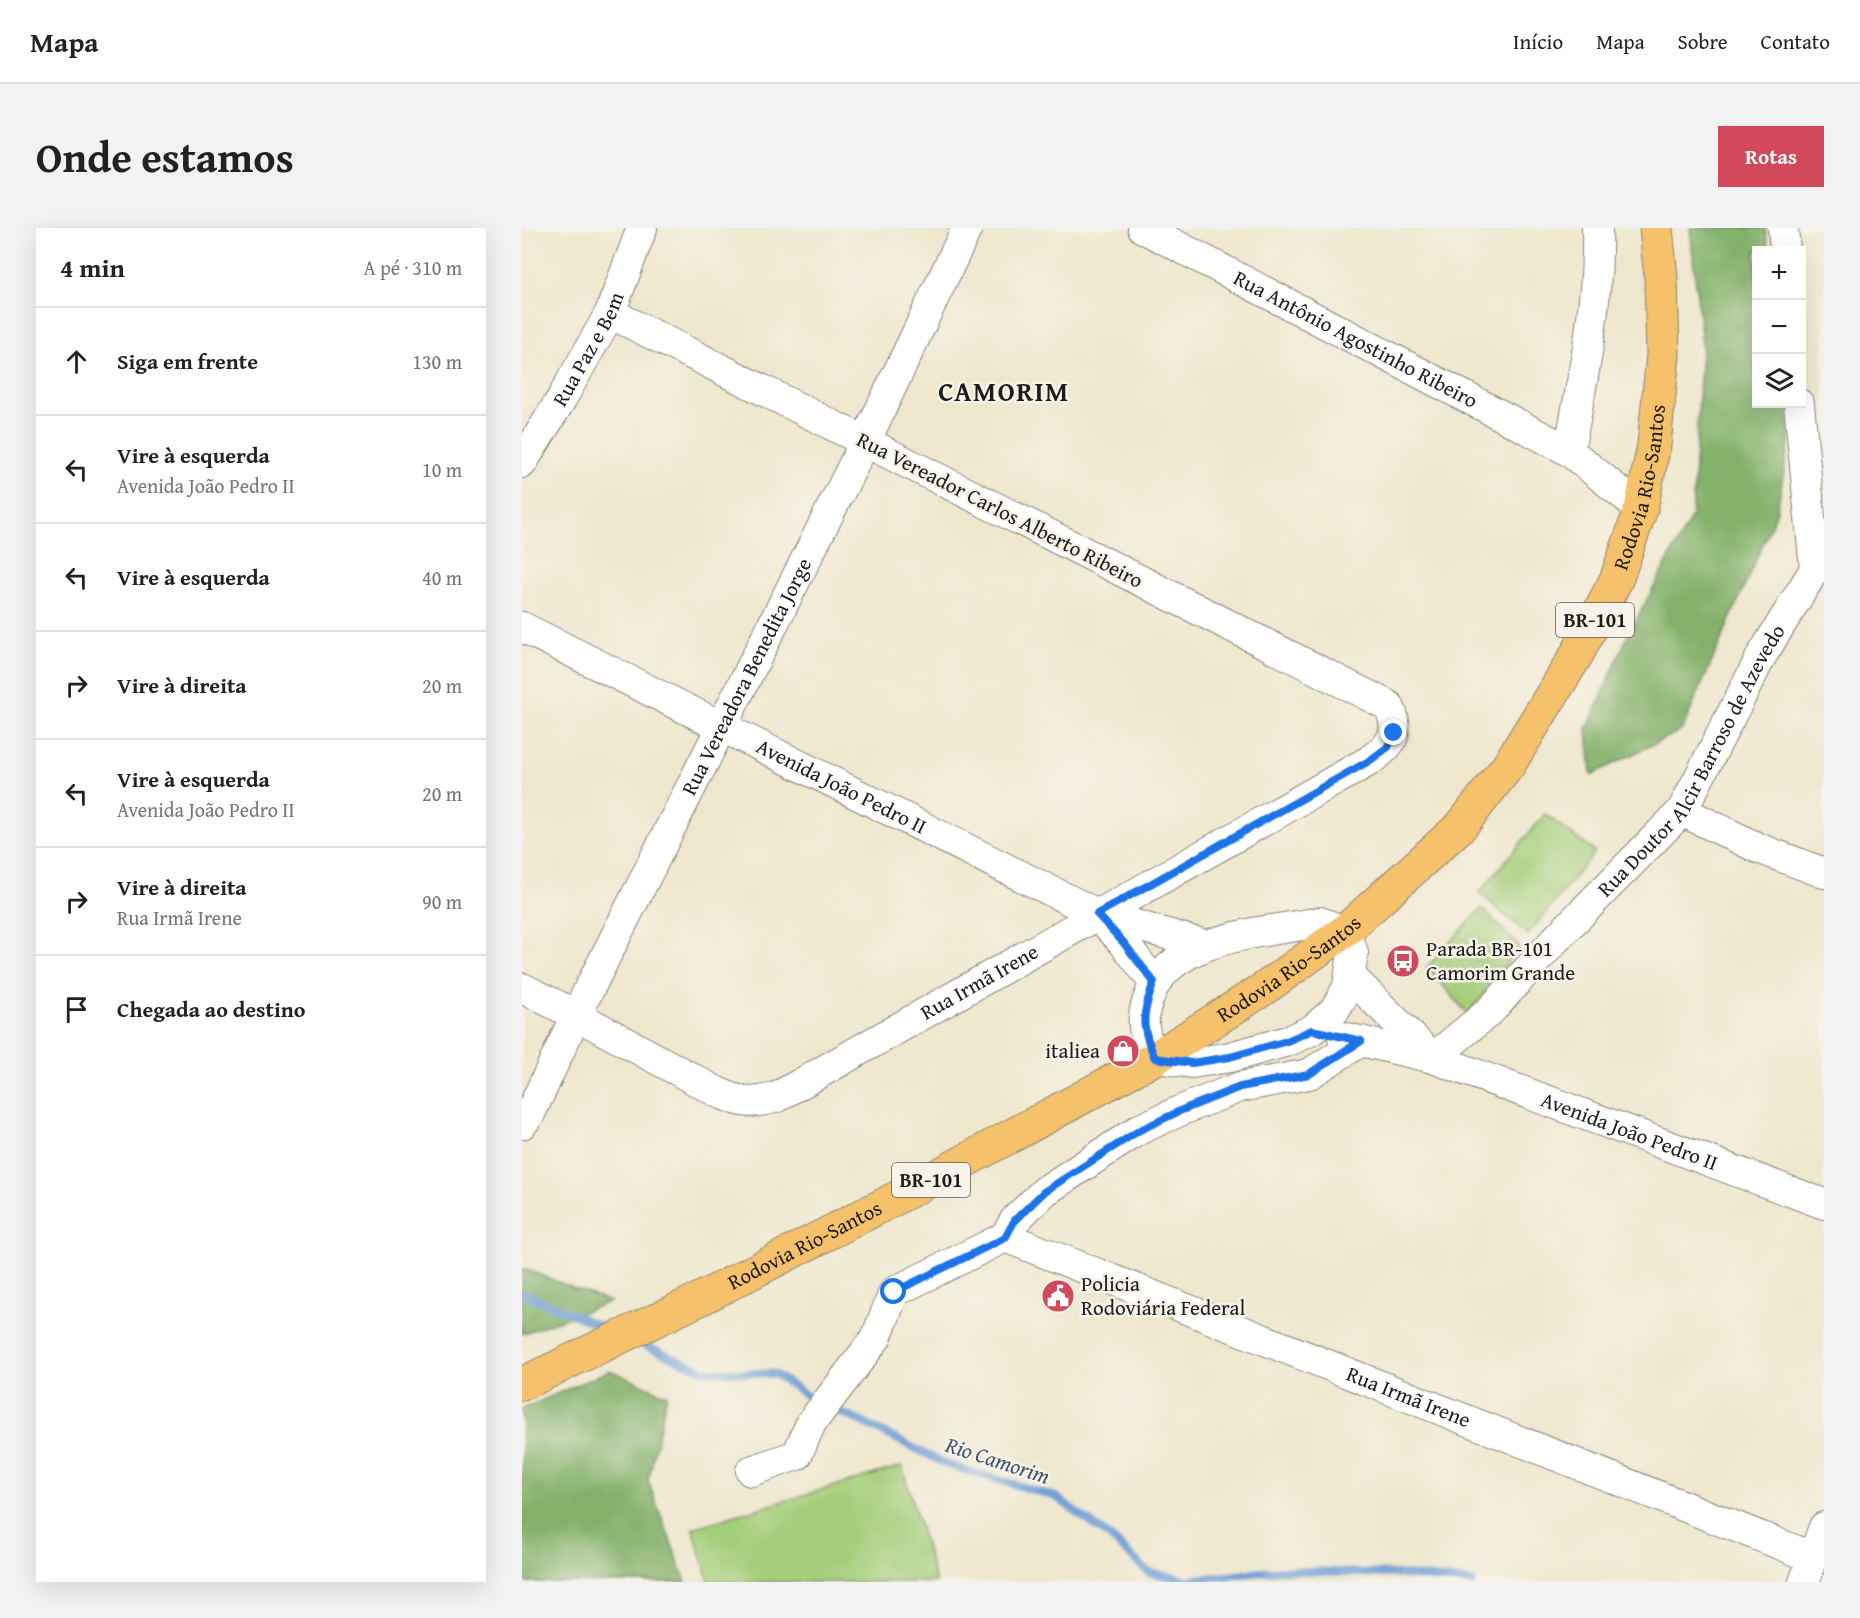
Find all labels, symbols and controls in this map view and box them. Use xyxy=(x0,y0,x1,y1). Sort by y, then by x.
text: Mapa xyxy=(30,21,99,62)
text: Início xyxy=(1513,26,1563,57)
text: Mapa xyxy=(1596,26,1645,57)
text: Sobre xyxy=(1678,26,1728,57)
text: Contato xyxy=(1761,26,1830,57)
text: Onde estamos xyxy=(36,126,294,187)
button: Rotas xyxy=(1718,126,1824,187)
map controls xyxy=(1752,246,1806,408)
button: + xyxy=(1752,246,1806,300)
text: 4 min xyxy=(60,248,125,287)
text: A pé · 310 m xyxy=(364,253,462,282)
street label: Rua Antônio Agostinho Ribeiro xyxy=(1228,262,1484,416)
street label: Rua Paz e Bem xyxy=(544,287,632,412)
button: − xyxy=(1752,300,1806,354)
icon: ahead xyxy=(60,345,93,378)
text: Siga em frente xyxy=(117,345,258,377)
text: 130 m xyxy=(412,347,462,376)
button: layers xyxy=(1752,354,1806,408)
district label: CAMORIM xyxy=(938,371,1070,411)
street label: Rodovia Rio-Santos xyxy=(1605,403,1673,574)
street label: Rua Vereador Carlos Alberto Ribeiro xyxy=(852,424,1149,595)
text: Vire à esquerda xyxy=(117,439,270,471)
icon: left xyxy=(60,453,93,486)
text: 10 m xyxy=(422,455,462,484)
text: Avenida João Pedro II xyxy=(117,471,295,500)
street label: Rua Vereadora Benedita Jorge xyxy=(673,552,819,800)
icon: left xyxy=(60,561,93,594)
text: Vire à esquerda xyxy=(117,561,270,593)
text: 40 m xyxy=(422,563,462,592)
road number: BR-101 xyxy=(1556,603,1634,637)
street label: Rua Doutor Alcir Barroso de Azevedo xyxy=(1590,618,1792,904)
icon: right xyxy=(60,669,93,702)
text: Vire à direita xyxy=(117,669,247,701)
text: 20 m xyxy=(422,671,462,700)
route end xyxy=(1380,719,1406,745)
street label: Avenida João Pedro II xyxy=(751,730,932,842)
text: Vire à esquerda xyxy=(117,763,270,795)
icon: left xyxy=(60,777,93,810)
text: 20 m xyxy=(422,779,462,808)
text: Avenida João Pedro II xyxy=(117,795,295,824)
text: Vire à direita xyxy=(117,871,247,903)
icon: right xyxy=(60,885,93,918)
text: 90 m xyxy=(422,887,462,916)
text: Rua Irmã Irene xyxy=(117,903,242,932)
street label: Rodovia Rio-Santos xyxy=(1211,908,1368,1030)
place label: Parada BR-101 Camorim Grande xyxy=(1426,933,1575,988)
street label: Rua Irmã Irene xyxy=(914,936,1044,1028)
bus stop icon: Parada BR-101 Camorim Grande xyxy=(1385,943,1421,979)
icon: arrive xyxy=(60,993,93,1026)
text: Chegada ao destino xyxy=(117,993,305,1025)
shop icon: italiea xyxy=(1105,1033,1141,1069)
place label: italiea xyxy=(1045,1035,1100,1066)
street label: Avenida João Pedro II xyxy=(1537,1084,1722,1178)
road number: BR-101 xyxy=(892,1163,970,1197)
street label: Rodovia Rio-Santos xyxy=(722,1192,887,1297)
place label: Policia Rodoviária Federal xyxy=(1081,1268,1245,1323)
route start xyxy=(880,1278,906,1304)
public building icon: Policia Rodoviária Federal xyxy=(1040,1278,1076,1314)
street label: Rua Irmã Irene xyxy=(1342,1358,1475,1435)
water label: Rio Camorim xyxy=(941,1428,1054,1492)

